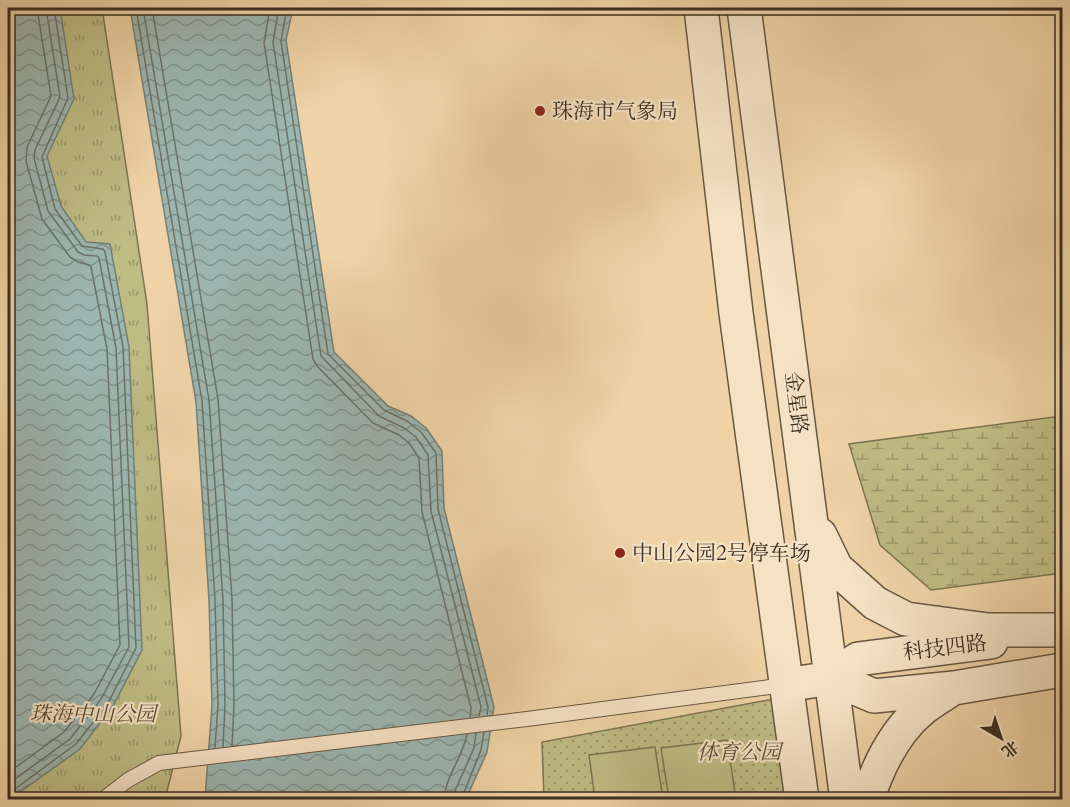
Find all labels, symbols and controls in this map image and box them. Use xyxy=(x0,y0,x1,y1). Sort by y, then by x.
place label: 珠海市气象局 xyxy=(552,97,678,126)
marker: 珠海市气象局 xyxy=(533,104,547,118)
street label: 金星路 xyxy=(778,370,814,436)
place label: 中山公园2号停车场 xyxy=(632,539,811,568)
marker: 中山公园2号停车场 xyxy=(613,546,627,560)
street label: 科技四路 xyxy=(902,628,988,668)
park label: 珠海中山公园 xyxy=(30,700,159,729)
north arrow xyxy=(971,708,1031,768)
text: 北 xyxy=(997,735,1023,762)
park label: 体育公园 xyxy=(697,738,784,767)

